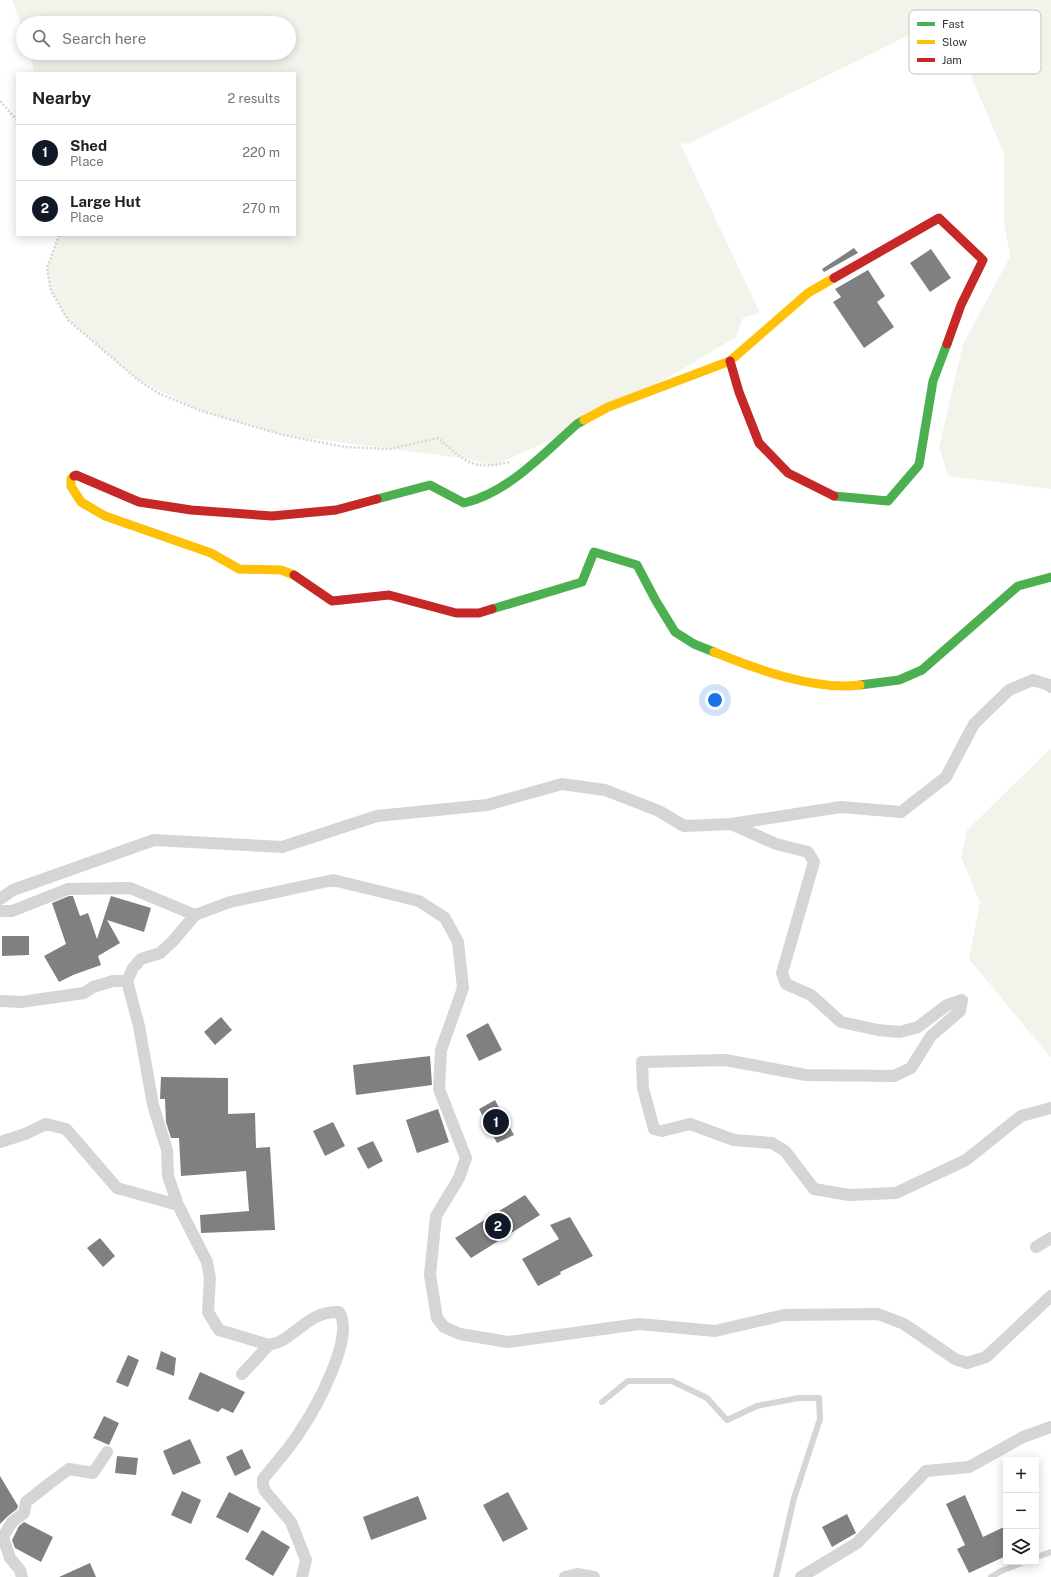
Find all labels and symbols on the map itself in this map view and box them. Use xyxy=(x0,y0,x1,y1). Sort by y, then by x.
legend xyxy=(909,10,1041,74)
text: Fast xyxy=(942,18,964,30)
text: Slow xyxy=(942,36,968,48)
text: Jam xyxy=(942,54,962,66)
your location xyxy=(705,690,725,710)
pin: 1 xyxy=(483,1107,509,1137)
pin: 2 xyxy=(485,1211,511,1241)

